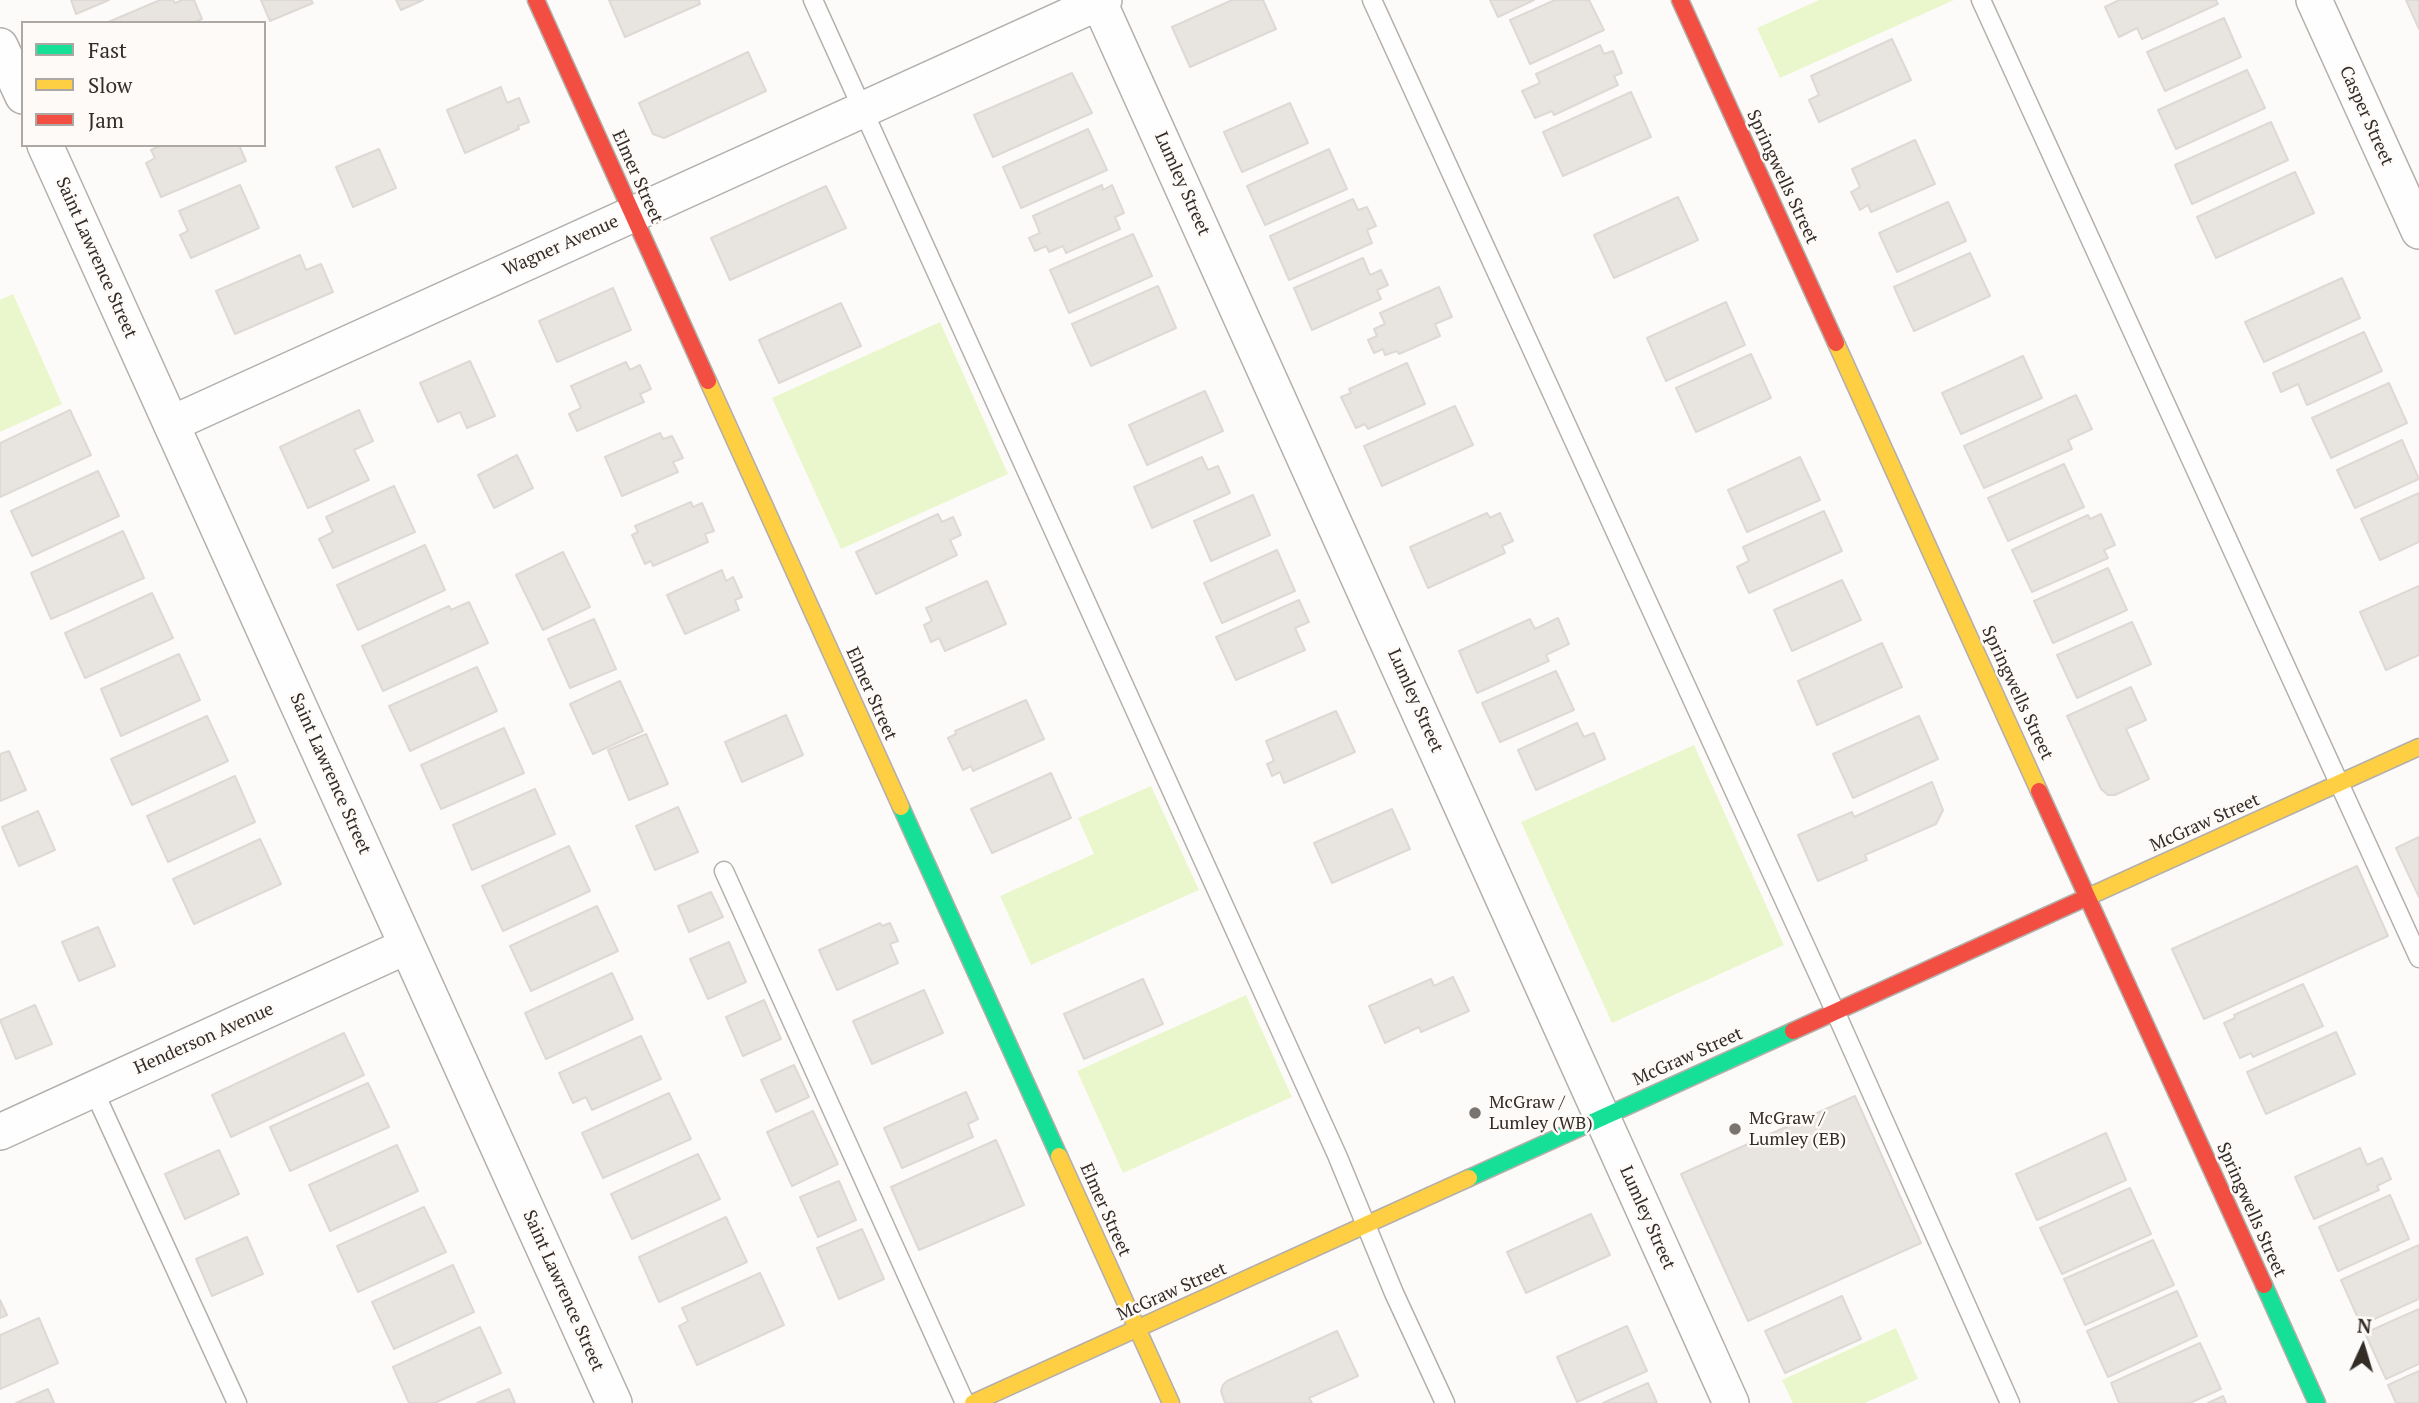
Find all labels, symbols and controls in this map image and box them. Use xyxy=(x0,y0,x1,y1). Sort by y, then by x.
legend xyxy=(21,21,266,147)
text: Fast xyxy=(88,36,127,64)
street label: Casper Street xyxy=(2334,63,2398,169)
text: Slow xyxy=(88,71,132,99)
text: Jam xyxy=(88,106,124,134)
street label: Springwells Street xyxy=(1742,107,1822,247)
street label: Elmer Street xyxy=(607,127,667,227)
street label: Lumley Street xyxy=(1149,129,1215,239)
street label: Saint Lawrence Street xyxy=(51,174,141,342)
street label: Wagner Avenue xyxy=(500,211,622,281)
street label: Springwells Street xyxy=(1977,623,2057,763)
street label: Elmer Street xyxy=(841,644,901,744)
street label: Lumley Street xyxy=(1382,646,1448,756)
street label: Saint Lawrence Street xyxy=(285,690,375,858)
street label: McGraw Street xyxy=(2147,789,2263,857)
street label: Henderson Avenue xyxy=(131,999,277,1079)
street label: McGraw Street xyxy=(1630,1023,1746,1091)
place label: McGraw / Lumley (WB) xyxy=(1489,1092,1593,1134)
marker: McGraw / Lumley (WB) xyxy=(1467,1105,1483,1121)
place label: McGraw / Lumley (EB) xyxy=(1749,1108,1846,1150)
marker: McGraw / Lumley (EB) xyxy=(1727,1121,1743,1137)
street label: Springwells Street xyxy=(2212,1139,2290,1281)
street label: Elmer Street xyxy=(1075,1160,1135,1260)
street label: Lumley Street xyxy=(1614,1163,1680,1273)
street label: Saint Lawrence Street xyxy=(518,1207,608,1375)
street label: McGraw Street xyxy=(1114,1258,1230,1326)
north arrow xyxy=(2328,1312,2398,1382)
text: N xyxy=(2356,1313,2373,1339)

